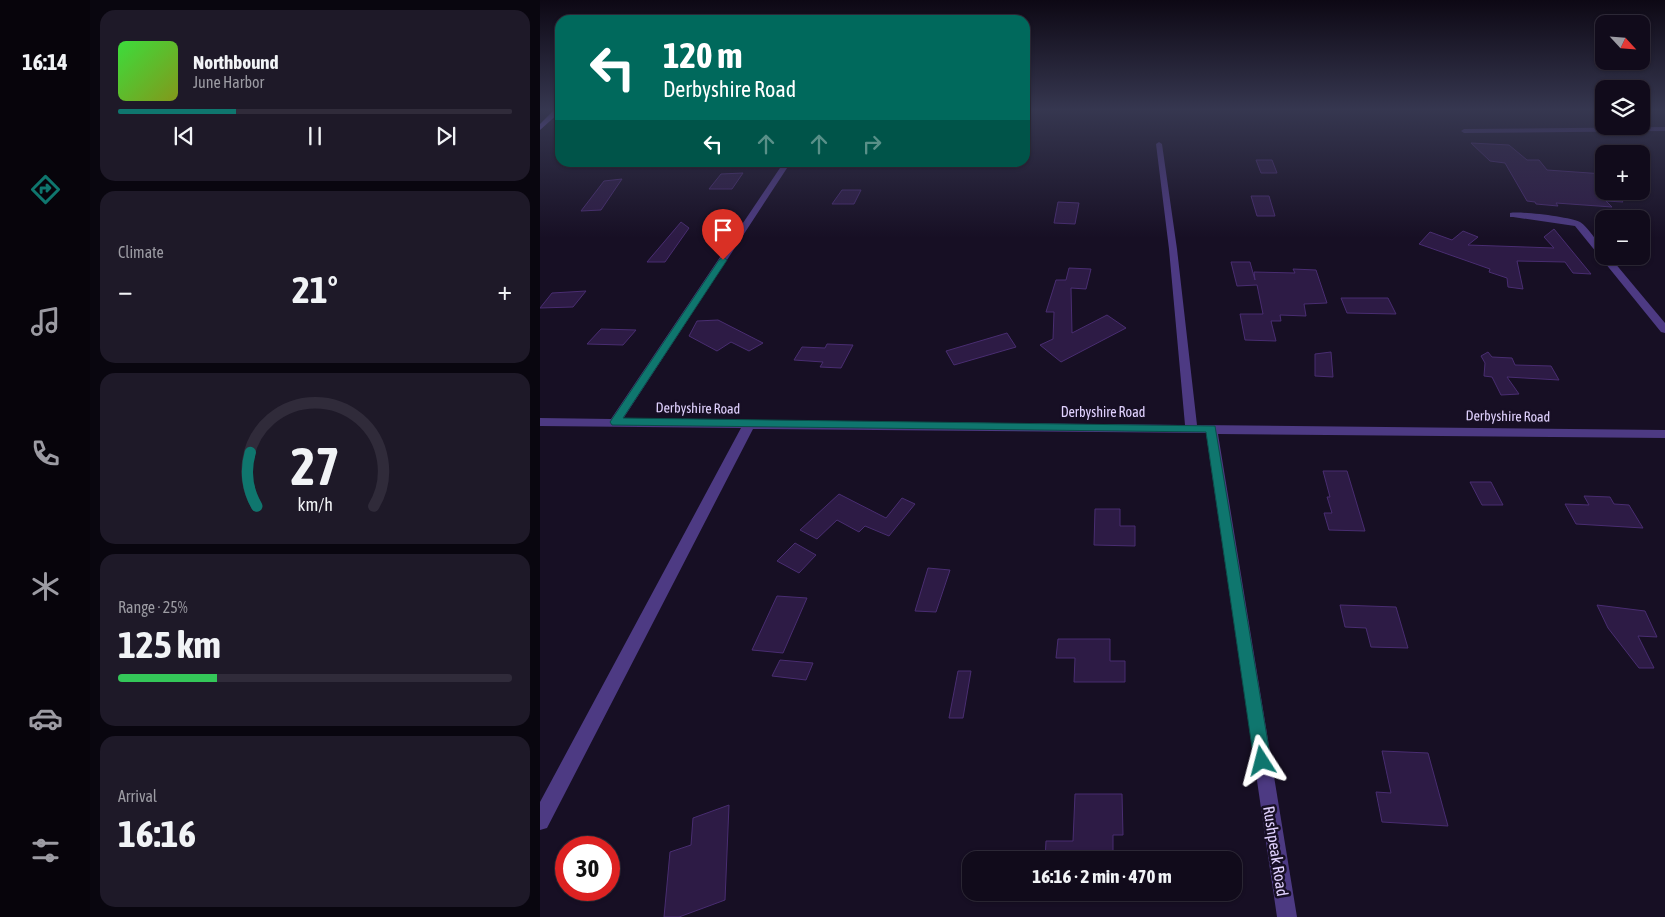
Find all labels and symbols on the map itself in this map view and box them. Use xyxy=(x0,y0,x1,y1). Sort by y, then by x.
north arrow xyxy=(1595,15,1650,70)
pin xyxy=(702,209,744,260)
street label: Derbyshire Road xyxy=(656,399,740,417)
street label: Derbyshire Road xyxy=(1061,404,1145,420)
street label: Derbyshire Road xyxy=(1466,407,1550,425)
position arrow xyxy=(1235,734,1287,786)
street label: Rushpeak Road xyxy=(1259,805,1292,898)
speed limit sign: 30 xyxy=(555,836,620,901)

